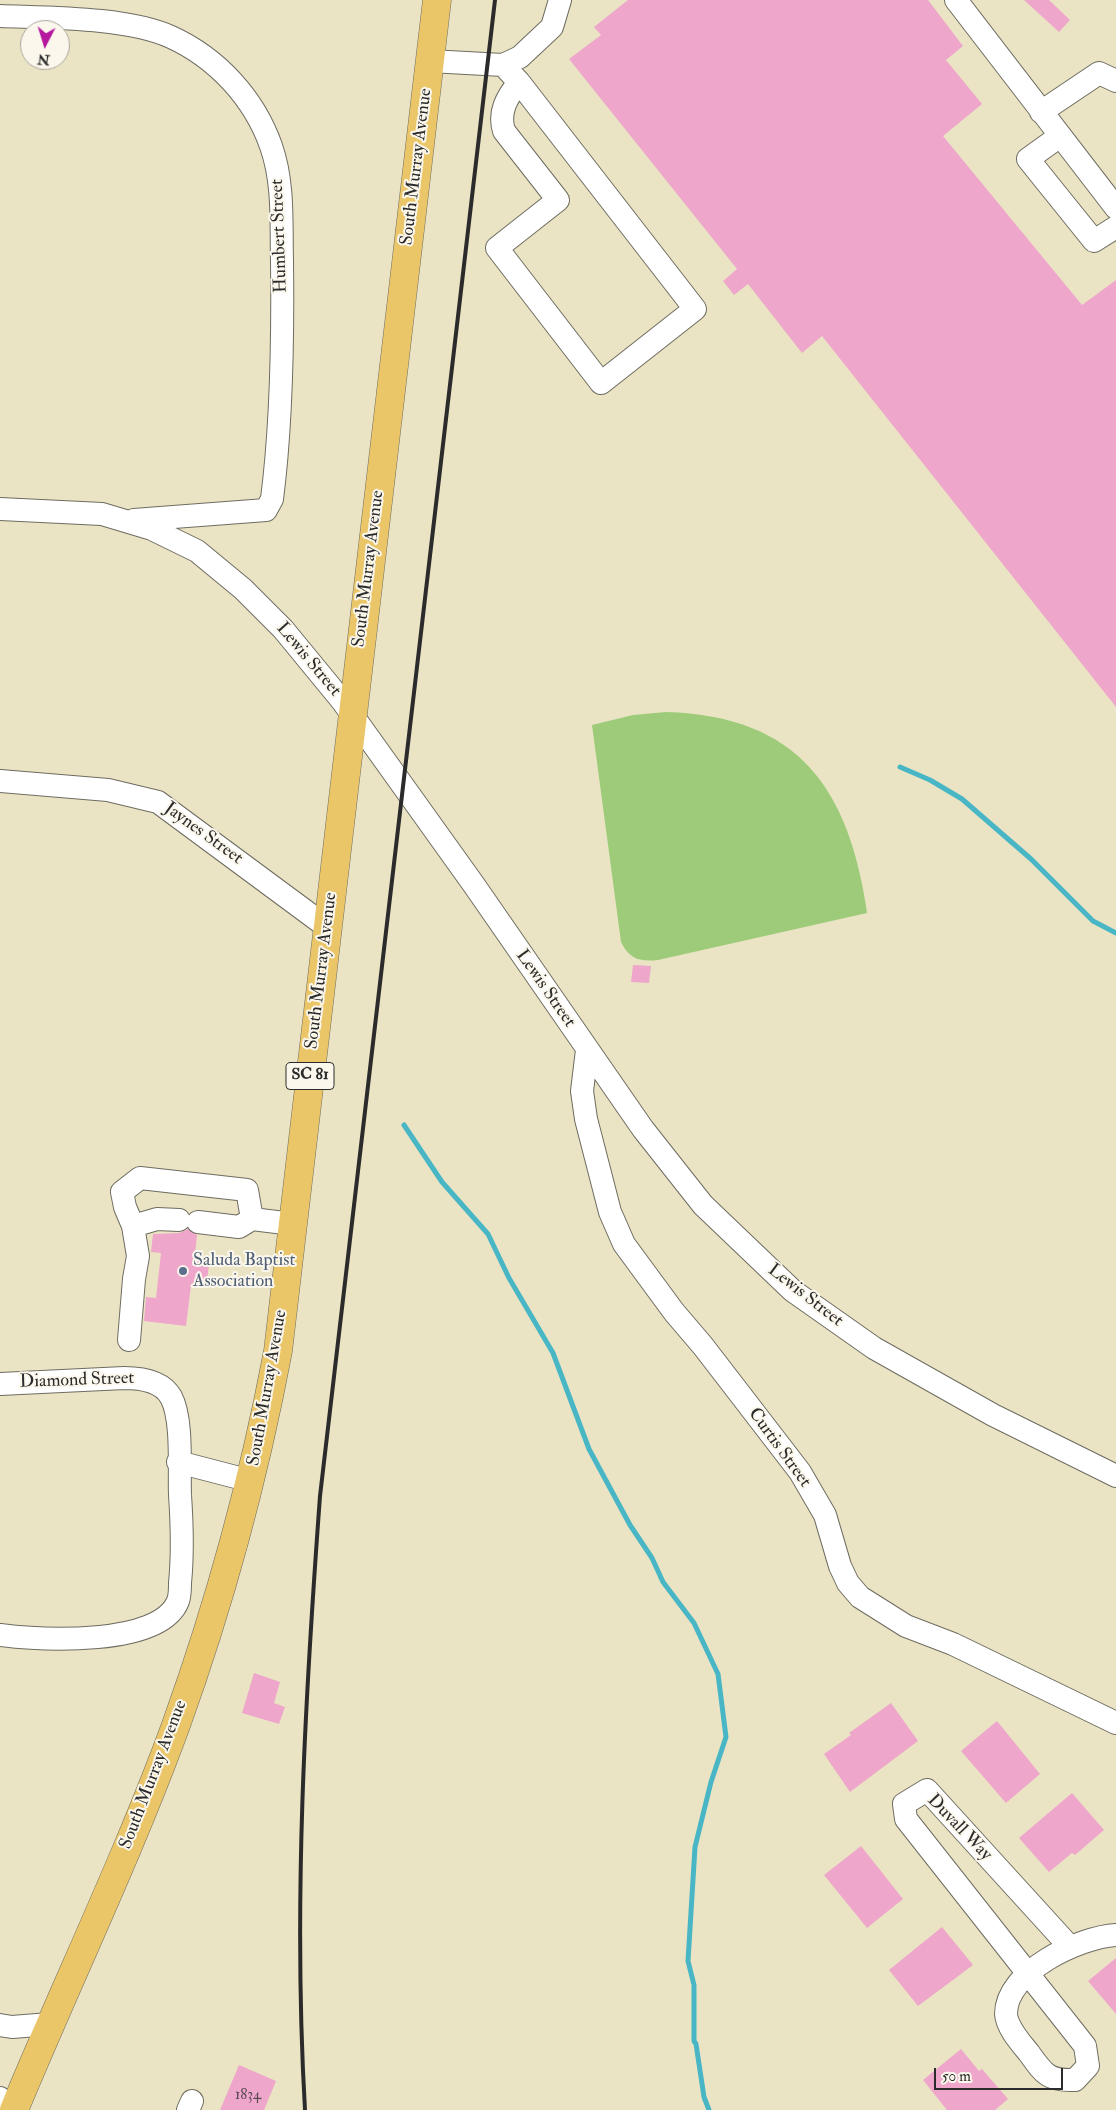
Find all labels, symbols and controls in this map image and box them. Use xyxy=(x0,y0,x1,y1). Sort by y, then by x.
north arrow xyxy=(20,20,70,70)
text: N xyxy=(37,50,51,68)
street label: South Murray Avenue xyxy=(397,87,437,247)
street label: Humbert Street xyxy=(267,179,293,293)
street label: South Murray Avenue xyxy=(349,489,389,649)
street label: Lewis Street xyxy=(271,619,345,701)
street label: Jaynes Street xyxy=(159,798,247,870)
street label: South Murray Avenue xyxy=(302,891,342,1051)
street label: Lewis Street xyxy=(510,946,580,1032)
road number: SC 81 xyxy=(286,1062,334,1090)
place label: Saluda Baptist Association xyxy=(193,1250,295,1292)
street label: Lewis Street xyxy=(763,1260,847,1332)
marker: Saluda Baptist Association xyxy=(177,1265,189,1277)
street label: South Murray Avenue xyxy=(244,1308,292,1468)
street label: Diamond Street xyxy=(19,1368,135,1394)
street label: Curtis Street xyxy=(743,1404,815,1492)
street label: South Murray Avenue xyxy=(116,1697,192,1853)
street label: Duvall Way xyxy=(922,1790,996,1866)
scale bar xyxy=(936,2058,1065,2090)
text: 50 m xyxy=(942,2067,971,2086)
house number: 1834 xyxy=(235,2087,261,2105)

